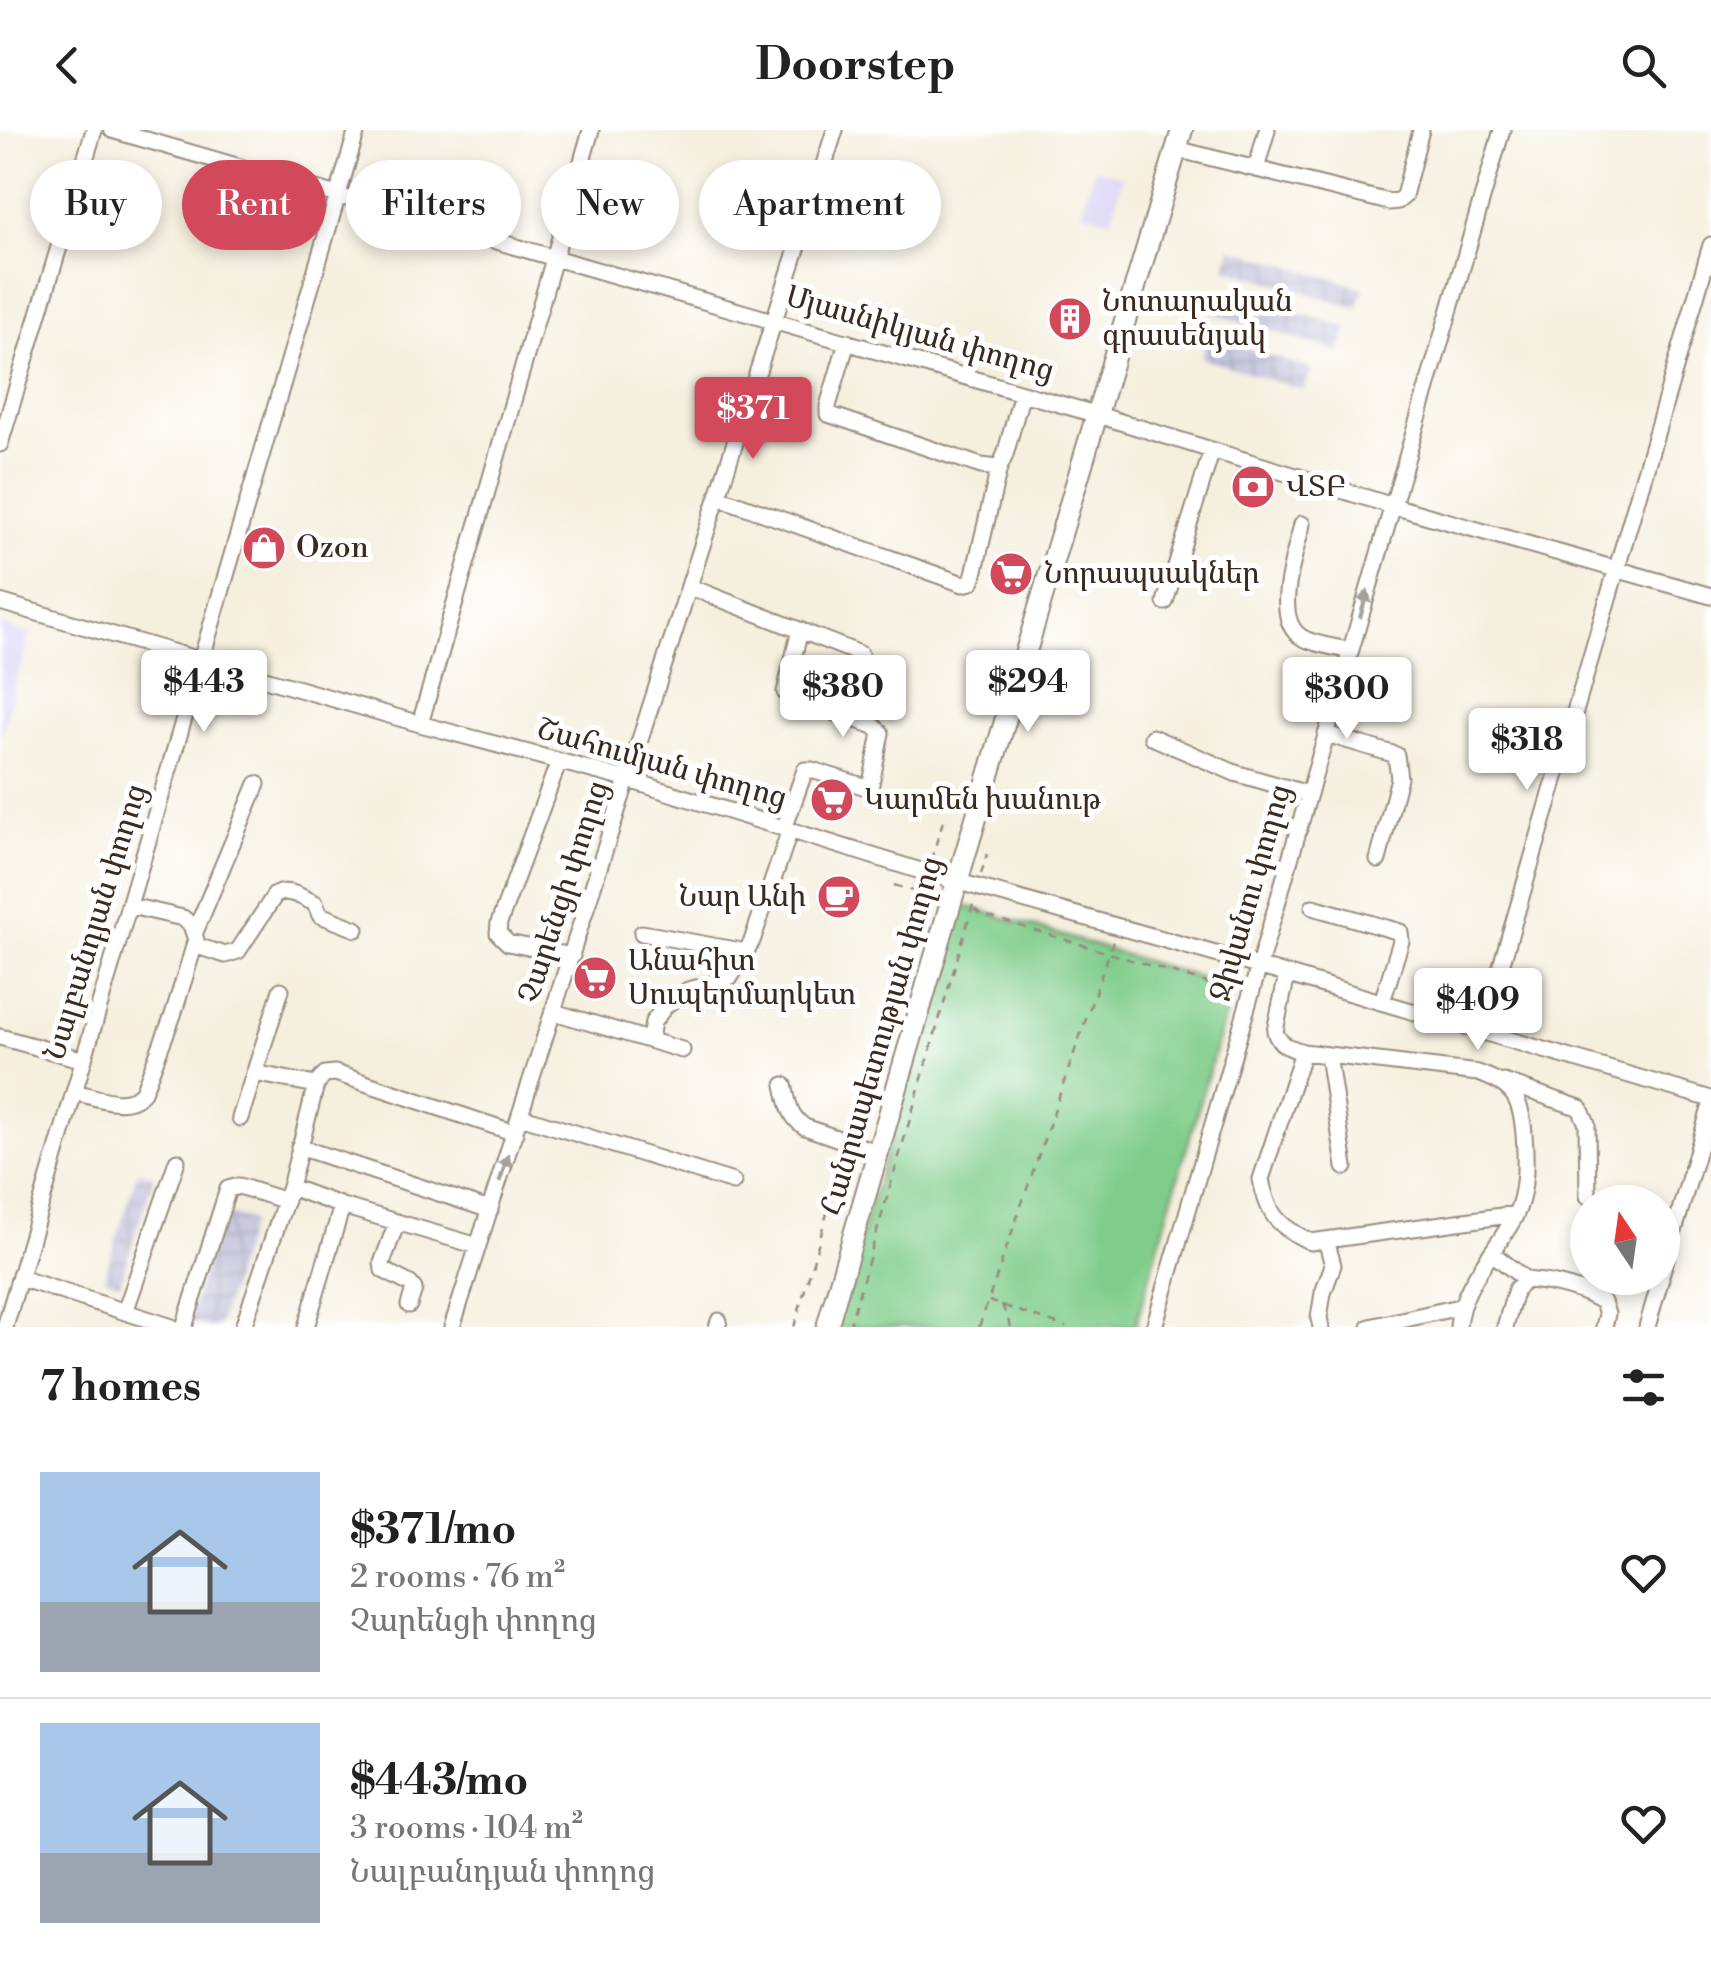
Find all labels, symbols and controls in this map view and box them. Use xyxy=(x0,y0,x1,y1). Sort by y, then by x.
text: Doorstep xyxy=(755,37,956,94)
icon: back xyxy=(40,38,95,93)
icon: search xyxy=(1616,38,1671,93)
chip: Buy xyxy=(30,160,162,250)
chip: Rent xyxy=(182,160,326,250)
chip: Filters xyxy=(346,160,521,250)
chip: New xyxy=(541,160,679,250)
chip: Apartment xyxy=(699,160,941,250)
street label: Մյասնիկյան փողոց xyxy=(782,278,1058,390)
place label: Նոտարական գրասենյակ xyxy=(1102,283,1292,355)
building icon: Նոտարական գրասենյակ xyxy=(1047,296,1093,342)
pin: $371 xyxy=(694,377,812,462)
text: $371 xyxy=(717,389,789,429)
bank icon: ՎՏԲ xyxy=(1230,464,1276,510)
place label: ՎՏԲ xyxy=(1286,468,1346,506)
shop icon: Ozon xyxy=(241,525,287,571)
place label: Ozon xyxy=(296,529,369,567)
supermarket icon: Նորապսակներ xyxy=(988,551,1034,597)
place label: Նորապսակներ xyxy=(1044,555,1259,593)
one-way arrow xyxy=(1357,588,1372,619)
pin: $443 xyxy=(145,650,263,735)
pin: $294 xyxy=(969,650,1087,735)
pin: $380 xyxy=(784,655,902,740)
pin: $300 xyxy=(1288,657,1406,742)
text: $443 xyxy=(163,662,245,702)
text: $294 xyxy=(988,662,1068,702)
text: $380 xyxy=(802,667,884,707)
text: $300 xyxy=(1305,669,1389,709)
pin: $318 xyxy=(1468,708,1586,793)
street label: Շահումյան փողոց xyxy=(533,710,791,818)
text: $318 xyxy=(1491,720,1563,760)
street label: Չարենցի փողոց xyxy=(510,776,618,1008)
supermarket icon: Կարմեն խանութ xyxy=(809,777,855,823)
street label: Նալբանդյան փողոց xyxy=(36,780,156,1064)
street label: Ջիվանու փողոց xyxy=(1202,780,1300,1006)
place label: Կարմեն խանութ xyxy=(864,781,1102,819)
street label: Հանրապետության փողոց xyxy=(813,852,951,1220)
cafe icon: Նար Անի xyxy=(816,874,862,920)
place label: Նար Անի xyxy=(679,878,806,916)
place label: Անահիտ Սուպերմարկետ xyxy=(628,942,856,1014)
supermarket icon: Անահիտ Սուպերմարկետ xyxy=(572,955,618,1001)
pin: $409 xyxy=(1419,968,1537,1053)
text: $409 xyxy=(1436,980,1520,1020)
one-way arrow xyxy=(497,1152,512,1182)
north arrow xyxy=(1570,1185,1680,1295)
map controls xyxy=(1570,1185,1680,1295)
icon: filters xyxy=(1616,1360,1671,1415)
text: 7 homes xyxy=(40,1361,201,1414)
text: $371/mo xyxy=(350,1504,516,1557)
icon: home xyxy=(120,1512,240,1632)
icon: heart xyxy=(1616,1545,1671,1600)
text: 2 rooms · 76 m² xyxy=(350,1557,565,1597)
text: Չարենցի փողոց xyxy=(350,1601,597,1641)
text: $443/mo xyxy=(350,1755,528,1808)
icon: home xyxy=(120,1763,240,1883)
icon: heart xyxy=(1616,1796,1671,1851)
text: 3 rooms · 104 m² xyxy=(350,1808,583,1848)
text: Նալբանդյան փողոց xyxy=(350,1852,655,1892)

